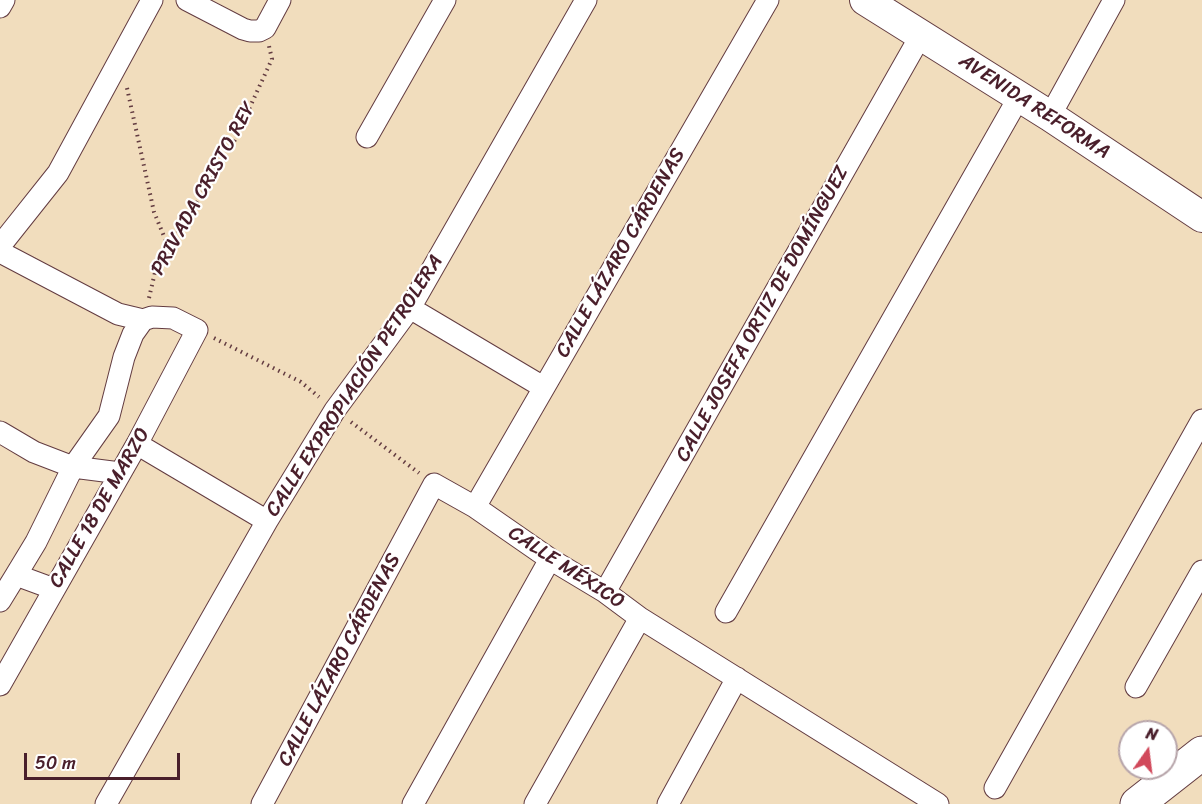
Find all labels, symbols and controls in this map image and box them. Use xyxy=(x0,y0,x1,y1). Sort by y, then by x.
street label: AVENIDA REFORMA xyxy=(954,49,1114,165)
street label: PRIVADA CRISTO REY xyxy=(146,98,262,280)
street label: CALLE LÁZARO CÁRDENAS xyxy=(551,144,691,362)
street label: CALLE JOSEFA ORTIZ DE DOMÍNGUEZ xyxy=(671,162,855,466)
street label: CALLE EXPROPIACIÓN PETROLERA xyxy=(261,251,449,521)
street label: CALLE 18 DE MARZO xyxy=(44,424,156,592)
street label: CALLE MÉXICO xyxy=(503,521,629,615)
street label: CALLE LÁZARO CÁRDENAS xyxy=(274,549,406,771)
text: N xyxy=(1143,719,1161,749)
north arrow xyxy=(1118,720,1178,780)
scale bar xyxy=(27,741,183,779)
text: 50 m xyxy=(35,747,76,779)

